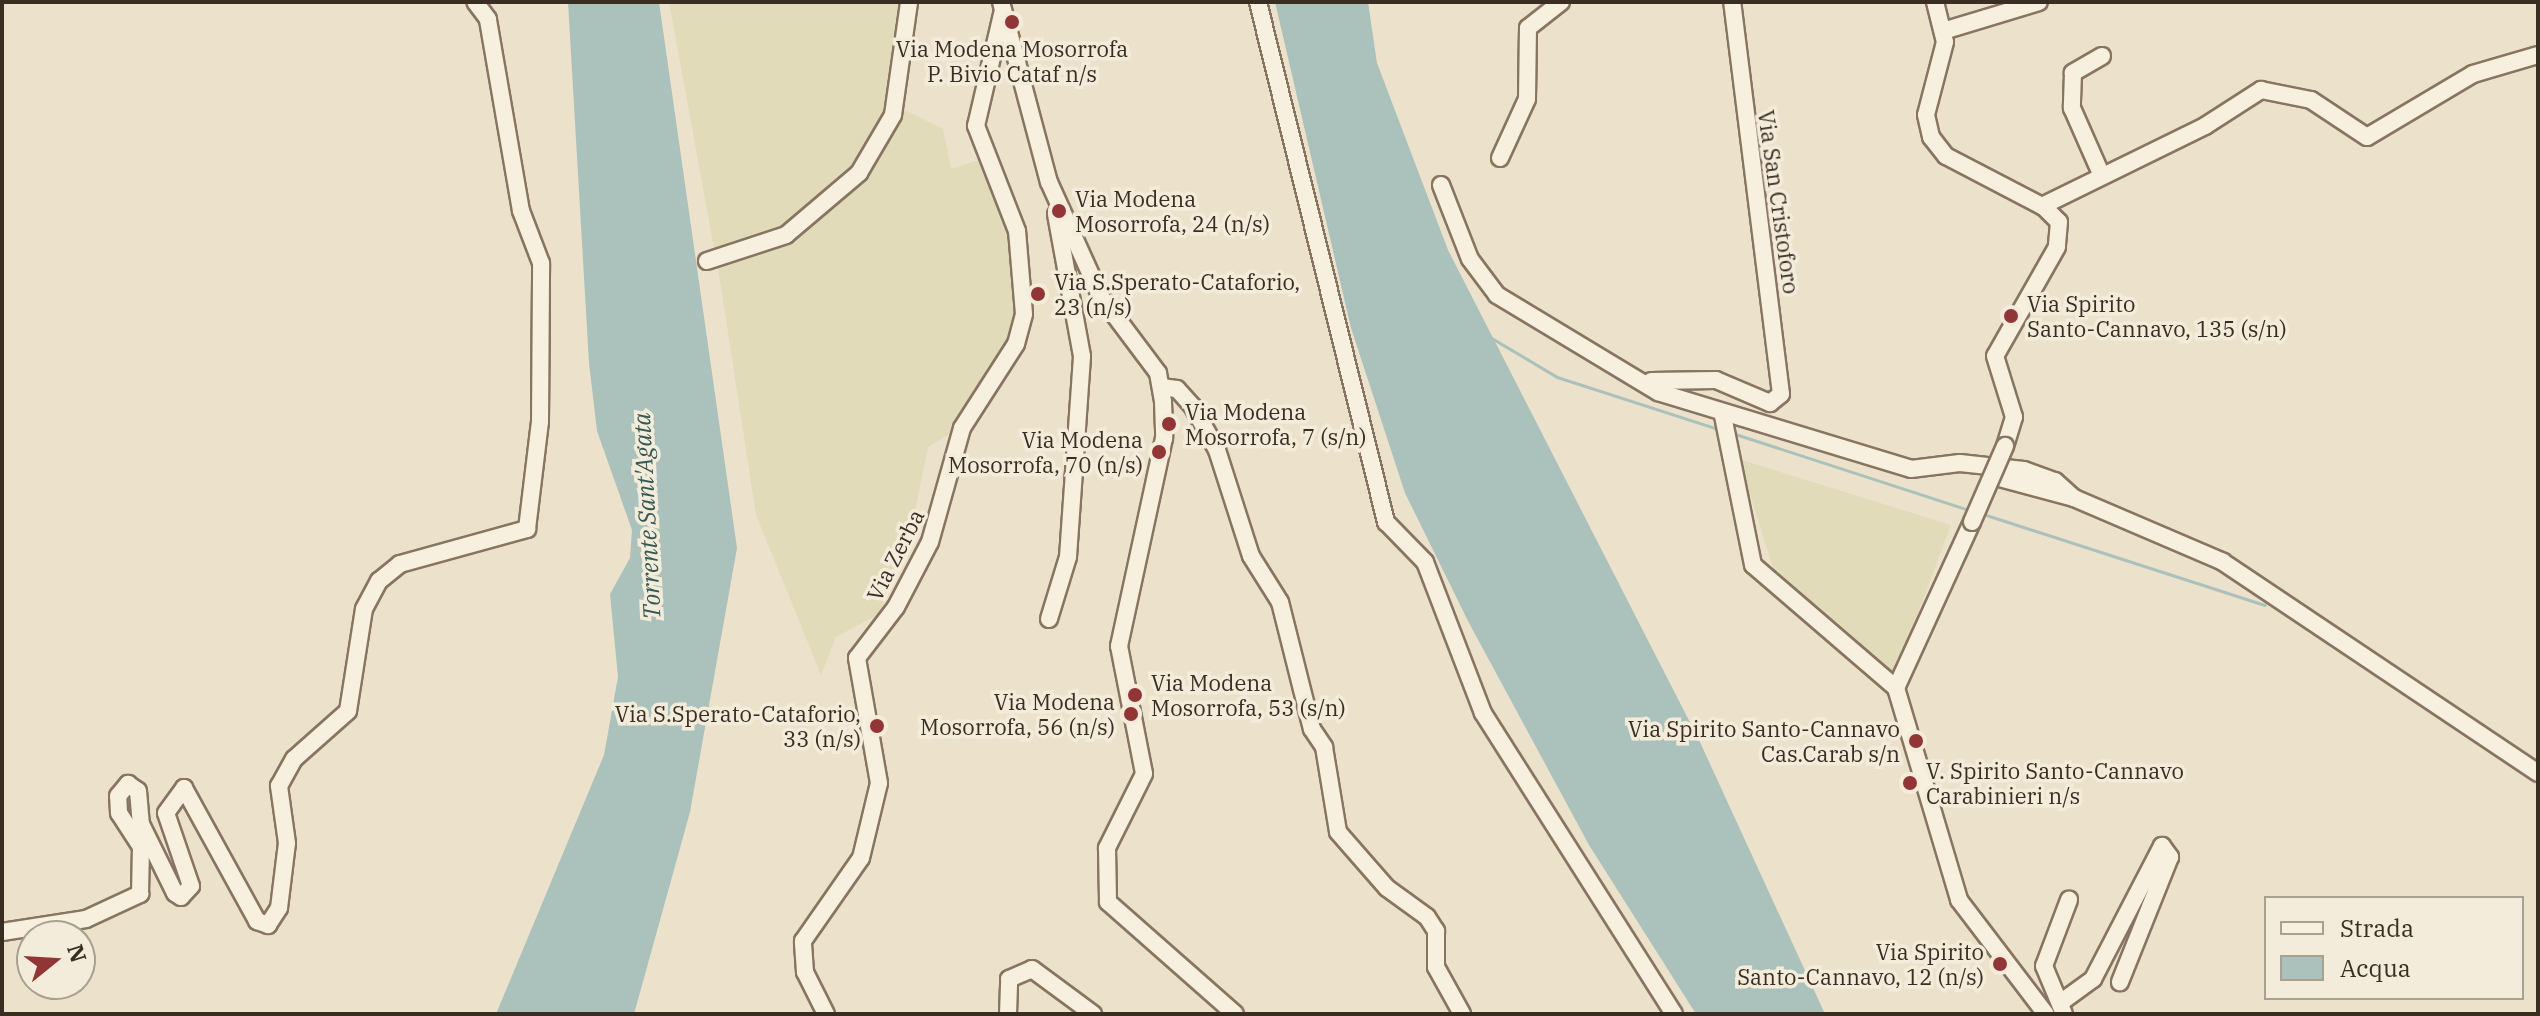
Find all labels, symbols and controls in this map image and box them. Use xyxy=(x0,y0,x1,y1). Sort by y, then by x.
marker: Via Modena Mosorrofa P. Bivio Cataf n/s xyxy=(1003,13,1021,31)
place label: Via Modena Mosorrofa P. Bivio Cataf n/s xyxy=(896,35,1128,86)
street label: Via San Cristoforo xyxy=(1753,108,1805,296)
place label: Via Modena Mosorrofa, 24 (n/s) xyxy=(1075,185,1270,236)
marker: Via Modena Mosorrofa, 24 (n/s) xyxy=(1050,202,1068,220)
place label: Via S.Sperato-Cataforio, 23 (n/s) xyxy=(1054,268,1300,320)
marker: Via S.Sperato-Cataforio, 23 (n/s) xyxy=(1029,285,1047,303)
place label: Via Spirito Santo-Cannavo, 135 (s/n) xyxy=(2027,290,2287,342)
marker: Via Spirito Santo-Cannavo, 135 (s/n) xyxy=(2002,307,2020,325)
place label: Via Modena Mosorrofa, 7 (s/n) xyxy=(1185,398,1367,450)
water label: Torrente Sant'Agata xyxy=(627,412,667,620)
marker: Via Modena Mosorrofa, 7 (s/n) xyxy=(1160,415,1178,433)
place label: Via Modena Mosorrofa, 70 (n/s) xyxy=(948,426,1143,478)
marker: Via Modena Mosorrofa, 70 (n/s) xyxy=(1150,443,1168,461)
street label: Via Zerba xyxy=(861,505,929,605)
place label: Via Modena Mosorrofa, 53 (s/n) xyxy=(1151,669,1346,720)
marker: Via Modena Mosorrofa, 53 (s/n) xyxy=(1126,686,1144,704)
place label: Via Modena Mosorrofa, 56 (n/s) xyxy=(920,688,1115,740)
place label: Via S.Sperato-Cataforio, 33 (n/s) xyxy=(615,700,861,752)
marker: Via Modena Mosorrofa, 56 (n/s) xyxy=(1122,705,1140,723)
place label: Via Spirito Santo-Cannavo Cas.Carab s/n xyxy=(1628,715,1900,766)
marker: Via S.Sperato-Cataforio, 33 (n/s) xyxy=(868,717,886,735)
marker: Via Spirito Santo-Cannavo Cas.Carab s/n xyxy=(1907,732,1925,750)
place label: V. Spirito Santo-Cannavo Carabinieri n/s xyxy=(1926,757,2184,808)
marker: V. Spirito Santo-Cannavo Carabinieri n/s xyxy=(1901,774,1919,792)
legend xyxy=(2264,896,2524,1000)
text: Strada xyxy=(2340,912,2414,944)
north arrow xyxy=(16,920,96,1000)
place label: Via Spirito Santo-Cannavo, 12 (n/s) xyxy=(1737,938,1984,990)
text: N xyxy=(61,940,94,966)
text: Acqua xyxy=(2340,952,2411,984)
marker: Via Spirito Santo-Cannavo, 12 (n/s) xyxy=(1991,955,2009,973)

